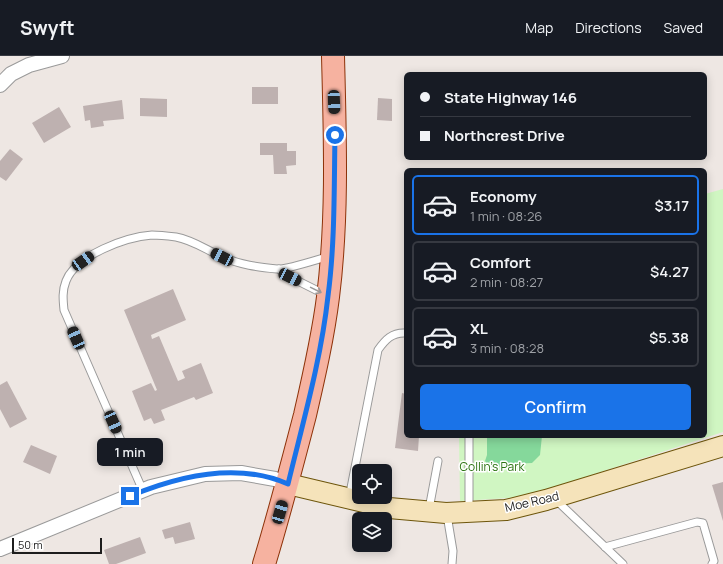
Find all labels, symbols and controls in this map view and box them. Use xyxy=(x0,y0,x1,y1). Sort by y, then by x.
text: Swyft xyxy=(20,15,74,41)
text: Map xyxy=(525,18,553,37)
text: Directions xyxy=(575,18,642,37)
text: Saved xyxy=(664,18,703,37)
text: State Highway 146 xyxy=(444,87,577,108)
car xyxy=(328,90,340,114)
text: Northcrest Drive xyxy=(444,125,565,146)
route start xyxy=(326,126,344,144)
text: Economy xyxy=(470,186,537,207)
icon: car xyxy=(422,187,458,223)
text: $3.17 xyxy=(655,195,689,216)
text: 1 min · 08:26 xyxy=(470,207,542,225)
car xyxy=(209,246,235,268)
car xyxy=(70,249,96,273)
text: Comfort xyxy=(470,252,531,273)
icon: car xyxy=(422,253,458,289)
text: $4.27 xyxy=(650,261,689,282)
car xyxy=(277,266,303,288)
text: 2 min · 08:27 xyxy=(470,273,543,291)
one-way arrow xyxy=(309,287,321,294)
text: XL xyxy=(470,318,488,339)
icon: car xyxy=(422,319,458,355)
car xyxy=(66,325,86,351)
text: $5.38 xyxy=(649,327,689,348)
text: 3 min · 08:28 xyxy=(470,339,544,357)
button: Confirm xyxy=(420,384,691,430)
car xyxy=(103,409,123,435)
callout: 1 min xyxy=(97,438,163,466)
text: 1 min xyxy=(115,443,146,461)
park label: Collin's Park xyxy=(459,458,526,475)
map controls xyxy=(352,464,392,552)
button: locate xyxy=(352,464,392,504)
route end xyxy=(121,487,139,505)
street label: Moe Road xyxy=(503,487,561,516)
car xyxy=(271,499,289,525)
button: layers xyxy=(352,512,392,552)
scale bar xyxy=(12,536,102,555)
text: 50 m xyxy=(18,537,43,552)

